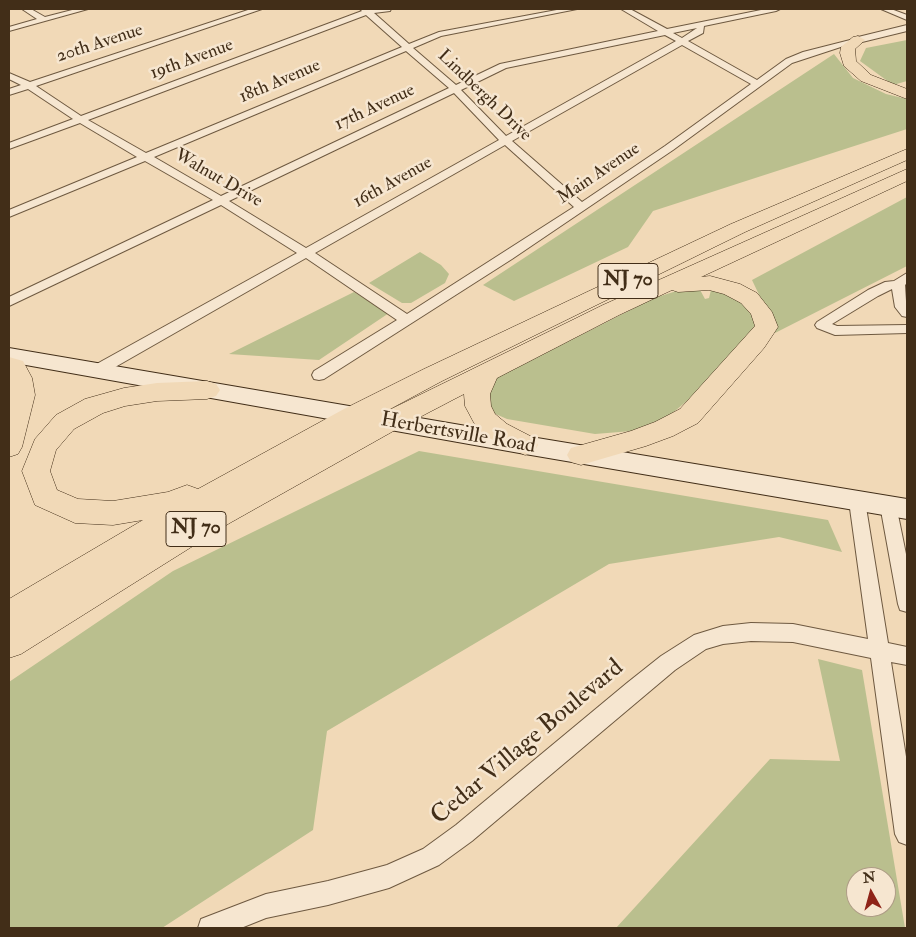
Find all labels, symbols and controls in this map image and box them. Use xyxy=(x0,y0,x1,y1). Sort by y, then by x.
street label: 20th Avenue xyxy=(54,20,146,68)
street label: 19th Avenue xyxy=(148,35,236,85)
street label: Lindbergh Drive xyxy=(433,46,535,146)
street label: 18th Avenue xyxy=(236,55,324,109)
street label: 17th Avenue xyxy=(332,80,418,136)
street label: Main Avenue xyxy=(554,139,644,209)
street label: Walnut Drive xyxy=(170,145,266,213)
street label: 16th Avenue xyxy=(350,153,436,213)
road number: NJ 70 xyxy=(598,264,658,298)
street label: Herbertsville Road xyxy=(379,408,537,460)
road number: NJ 70 xyxy=(166,512,226,546)
street label: Cedar Village Boulevard xyxy=(426,654,630,832)
north arrow xyxy=(846,867,896,917)
text: N xyxy=(862,868,876,887)

